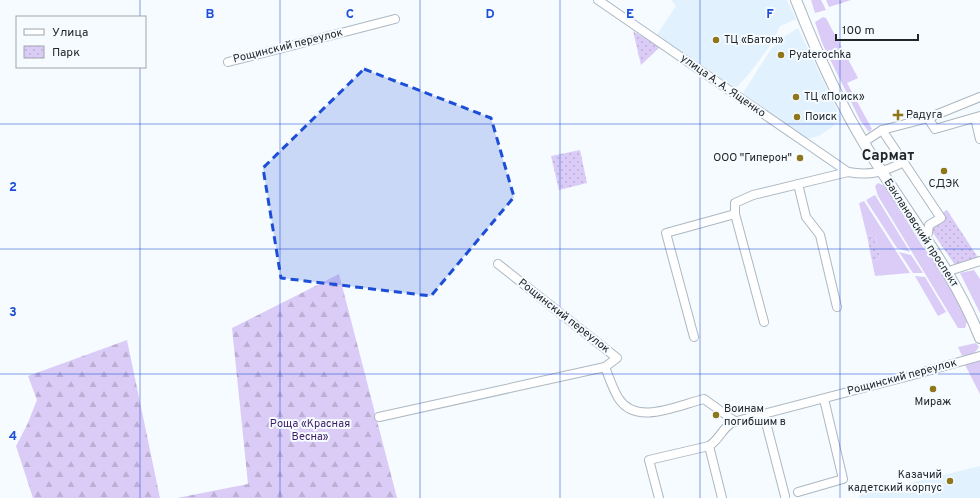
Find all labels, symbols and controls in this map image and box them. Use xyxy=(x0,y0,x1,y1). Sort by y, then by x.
text: B xyxy=(206,7,215,23)
text: C xyxy=(346,7,354,23)
text: D xyxy=(485,7,495,23)
text: E xyxy=(626,7,634,23)
text: F xyxy=(766,7,774,23)
legend xyxy=(16,16,146,68)
scale bar xyxy=(836,16,918,42)
text: 100 m xyxy=(842,23,875,39)
text: Улица xyxy=(52,25,88,41)
street label: Рощинский переулок xyxy=(232,26,344,66)
place label: ТЦ «Батон» xyxy=(724,33,784,47)
marker: ТЦ «Батон» xyxy=(711,35,721,45)
text: Парк xyxy=(52,45,80,61)
place label: Pyaterochka xyxy=(789,48,851,62)
marker: Pyaterochka xyxy=(776,50,786,60)
street label: улица А. А. Ященко xyxy=(678,51,768,121)
place label: ТЦ «Поиск» xyxy=(804,90,865,104)
marker: ТЦ «Поиск» xyxy=(791,92,801,102)
place label: Радуга xyxy=(906,108,942,122)
place label: Поиск xyxy=(805,110,837,124)
marker: Радуга xyxy=(893,110,903,120)
marker: Поиск xyxy=(792,112,802,122)
district label: Сармат xyxy=(862,147,914,166)
place label: ООО "Гиперон" xyxy=(713,151,792,165)
marker: ООО "Гиперон" xyxy=(795,153,805,163)
marker: СДЭК xyxy=(939,166,949,176)
street label: Баклановский проспект xyxy=(881,176,961,290)
place label: СДЭК xyxy=(929,177,959,191)
text: 2 xyxy=(9,180,17,196)
street label: Рощинский переулок xyxy=(515,276,613,356)
text: 3 xyxy=(9,305,17,321)
street label: Рощинский переулок xyxy=(846,356,958,398)
marker: Мираж xyxy=(928,384,938,394)
place label: Мираж xyxy=(915,395,951,409)
place label: Воинам погибшим в xyxy=(724,402,786,429)
marker: Воинам погибшим в xyxy=(711,410,721,420)
park label: Роща «Красная Весна» xyxy=(270,417,350,444)
text: 4 xyxy=(9,429,17,445)
place label: Казачий кадетский корпус xyxy=(848,468,942,495)
marker: Казачий кадетский корпус xyxy=(945,476,955,486)

